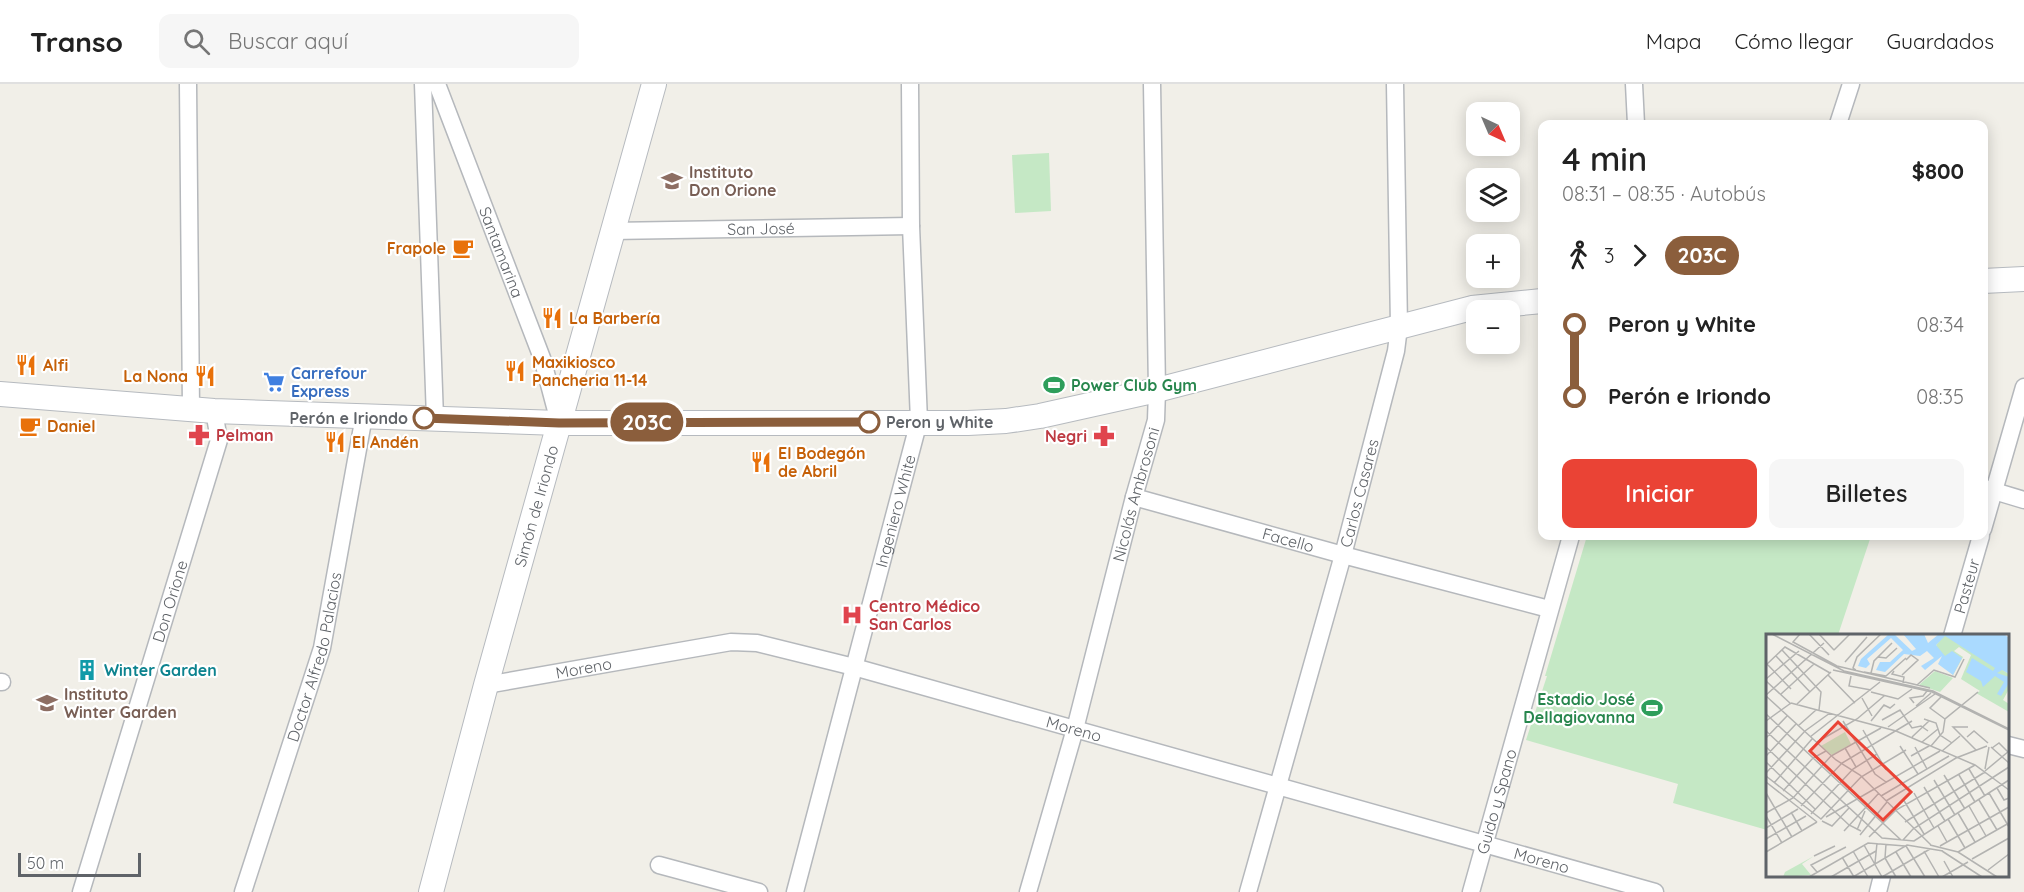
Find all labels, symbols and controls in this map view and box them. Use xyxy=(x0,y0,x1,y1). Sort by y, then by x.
search box xyxy=(159,14,579,68)
text: Transo xyxy=(30,24,123,59)
icon: search xyxy=(180,25,213,58)
text: Buscar aquí xyxy=(228,27,348,55)
text: Mapa xyxy=(1646,28,1701,54)
text: Cómo llegar xyxy=(1734,28,1853,54)
text: Guardados xyxy=(1886,28,1994,54)
north arrow xyxy=(1466,102,1520,156)
map controls xyxy=(1466,102,1520,354)
text: 4 min xyxy=(1562,138,1647,179)
text: $800 xyxy=(1912,157,1964,185)
place label: Instituto Don Orione xyxy=(689,162,776,200)
button: layers xyxy=(1466,168,1520,222)
school or university icon: Instituto Don Orione xyxy=(660,169,684,193)
text: 08:31 – 08:35 · Autobús xyxy=(1562,181,1766,206)
street label: Santamarina xyxy=(475,204,528,300)
street label: San José xyxy=(727,218,795,239)
button: + xyxy=(1466,234,1520,288)
cafe icon: Frapole xyxy=(451,236,475,260)
place label: Frapole xyxy=(387,238,446,258)
icon: walk xyxy=(1562,239,1595,272)
icon: forward xyxy=(1623,239,1656,272)
text: 203C xyxy=(1677,242,1727,268)
text: 3 xyxy=(1604,243,1614,268)
button: − xyxy=(1466,300,1520,354)
restaurant icon: La Barbería xyxy=(540,306,564,330)
place label: La Barbería xyxy=(569,308,660,328)
text: Peron y White xyxy=(1608,310,1756,338)
text: 08:34 xyxy=(1917,312,1964,337)
place label: Maxikiosco Pancheria 11-14 xyxy=(532,352,648,390)
restaurant icon: Alfi xyxy=(14,353,38,377)
place label: Alfi xyxy=(43,355,68,375)
restaurant icon: Maxikiosco Pancheria 11-14 xyxy=(503,359,527,383)
place label: Carrefour Express xyxy=(291,363,367,401)
restaurant icon: La Nona xyxy=(193,364,217,388)
place label: La Nona xyxy=(123,366,188,386)
supermarket icon: Carrefour Express xyxy=(262,370,286,394)
sports icon: Power Club Gym xyxy=(1042,373,1066,397)
place label: Power Club Gym xyxy=(1071,375,1197,395)
text: Perón e Iriondo xyxy=(1608,382,1771,410)
text: 08:35 xyxy=(1916,384,1964,409)
line badge: 203C xyxy=(605,402,689,442)
marker: Perón e Iriondo xyxy=(413,407,435,429)
place label: Perón e Iriondo xyxy=(290,408,408,428)
text: 203C xyxy=(622,409,672,435)
marker: Peron y White xyxy=(858,411,880,433)
place label: Peron y White xyxy=(886,412,994,432)
cafe icon: Daniel xyxy=(18,414,42,438)
place label: Daniel xyxy=(47,416,96,436)
pharmacy icon: Pelman xyxy=(187,423,211,447)
pharmacy icon: Negri xyxy=(1092,424,1116,448)
place label: Pelman xyxy=(216,425,274,445)
street label: Nicolás Ambrosoni xyxy=(1108,425,1163,564)
place label: Negri xyxy=(1045,426,1087,446)
restaurant icon: El Andén xyxy=(323,430,347,454)
place label: El Andén xyxy=(352,432,419,452)
street label: Carlos Casares xyxy=(1335,437,1383,550)
street label: Simón de Iriondo xyxy=(510,443,563,569)
place label: El Bodegón de Abril xyxy=(778,443,866,481)
restaurant icon: El Bodegón de Abril xyxy=(749,450,773,474)
street label: Ingeniero White xyxy=(871,452,920,570)
button: Iniciar xyxy=(1562,459,1757,528)
button: Billetes xyxy=(1769,459,1964,528)
street label: Facello xyxy=(1260,523,1316,556)
street label: Pasteur xyxy=(1949,556,1984,616)
street label: Don Orione xyxy=(148,558,192,645)
street label: Doctor Alfredo Palacios xyxy=(282,570,346,744)
place label: Centro Médico San Carlos xyxy=(869,596,980,634)
hospital icon: Centro Médico San Carlos xyxy=(840,603,864,627)
inset map xyxy=(1766,634,2009,877)
street label: Moreno xyxy=(554,653,613,683)
building icon: Winter Garden xyxy=(75,658,99,682)
place label: Winter Garden xyxy=(104,660,217,680)
place label: Instituto Winter Garden xyxy=(64,684,177,722)
place label: Estadio José Dellagiovanna xyxy=(1523,689,1635,727)
school or university icon: Instituto Winter Garden xyxy=(35,691,59,715)
sports icon: Estadio José Dellagiovanna xyxy=(1640,696,1664,720)
street label: Moreno xyxy=(1044,711,1104,746)
street label: Guido y Spano xyxy=(1472,747,1521,856)
street label: Moreno xyxy=(1512,843,1572,877)
scale bar xyxy=(18,850,141,878)
text: 50 m xyxy=(27,853,64,873)

